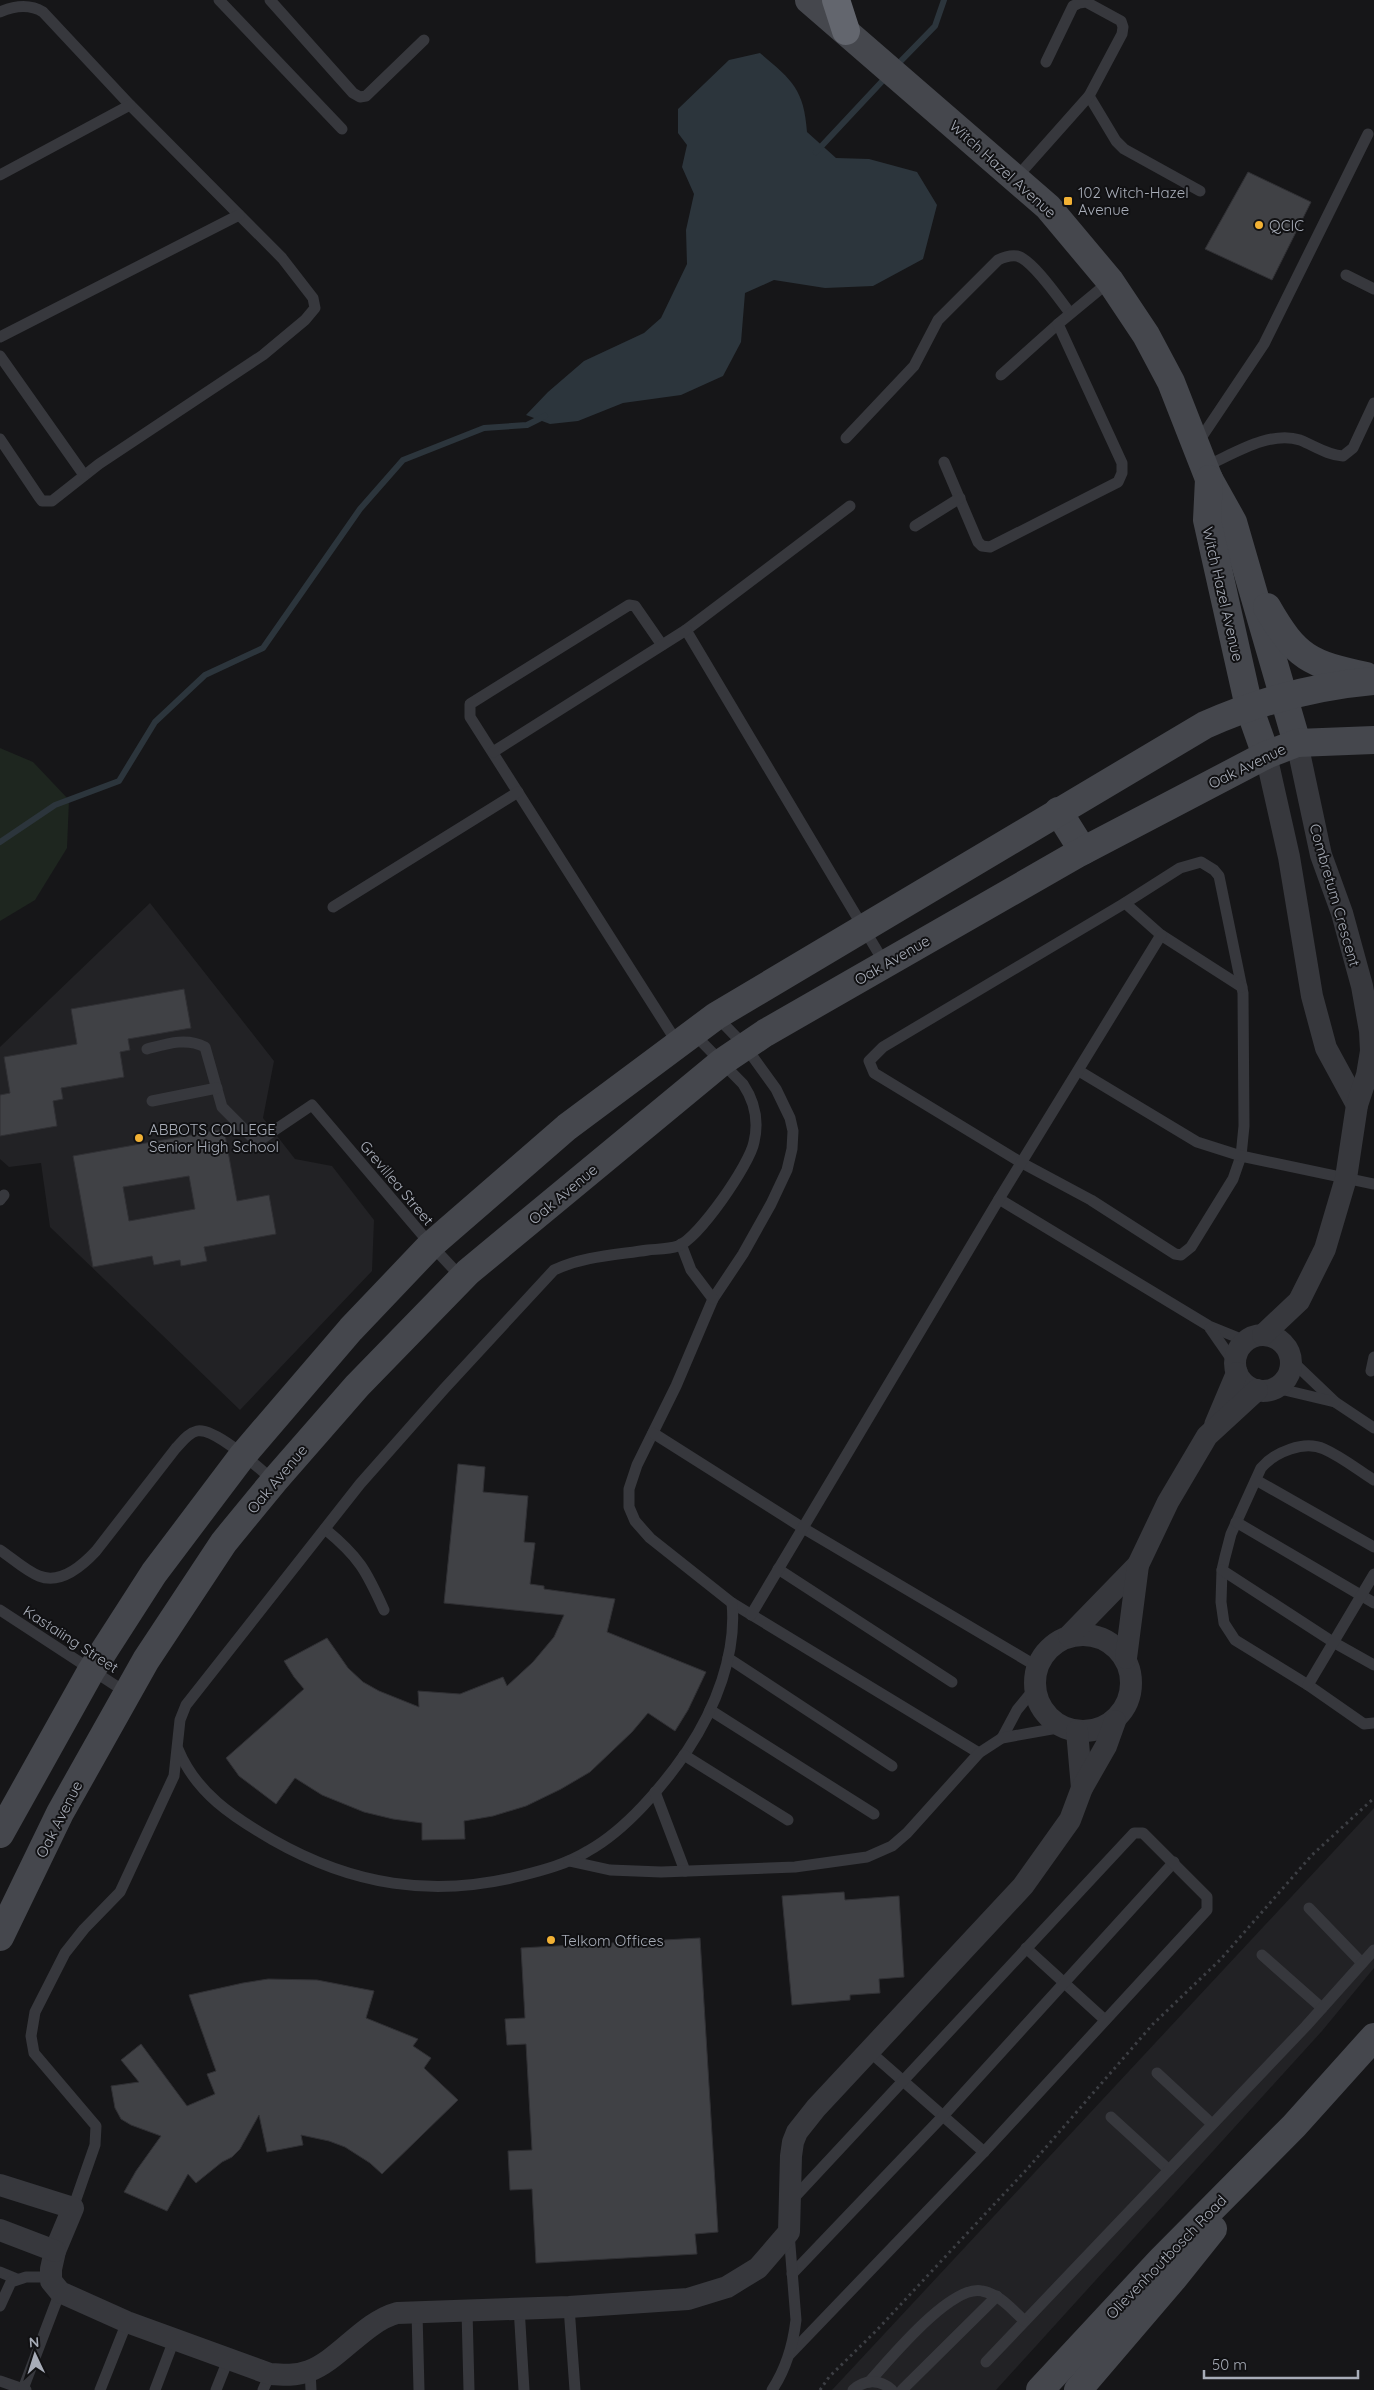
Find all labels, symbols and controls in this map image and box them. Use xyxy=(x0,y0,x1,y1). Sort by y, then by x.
street label: Witch Hazel Avenue xyxy=(946,116,1060,222)
place label: 102 Witch-Hazel Avenue xyxy=(1078,183,1189,219)
marker: 102 Witch-Hazel Avenue xyxy=(1062,195,1074,207)
place label: QCIC xyxy=(1269,216,1304,235)
marker: QCIC xyxy=(1253,219,1265,231)
street label: Witch Hazel Avenue xyxy=(1198,525,1248,663)
street label: Oak Avenue xyxy=(1205,739,1289,793)
street label: Combretum Crescent xyxy=(1306,821,1364,969)
street label: Oak Avenue xyxy=(851,931,933,989)
place label: ABBOTS COLLEGE Senior High School xyxy=(149,1120,279,1156)
marker: ABBOTS COLLEGE Senior High School xyxy=(133,1132,145,1144)
street label: Grevillea Street xyxy=(356,1137,438,1229)
street label: Oak Avenue xyxy=(525,1160,601,1228)
street label: Oak Avenue xyxy=(243,1441,311,1517)
street label: Kastaiing Street xyxy=(20,1601,122,1677)
street label: Oak Avenue xyxy=(31,1777,87,1861)
place label: Telkom Offices xyxy=(561,1931,663,1950)
marker: Telkom Offices xyxy=(545,1934,557,1946)
street label: Olievenhoutbosch Road xyxy=(1102,2191,1230,2323)
north arrow xyxy=(10,2330,60,2380)
text: N xyxy=(28,2333,40,2351)
scale bar xyxy=(1204,2348,1358,2380)
text: 50 m xyxy=(1212,2355,1247,2374)

